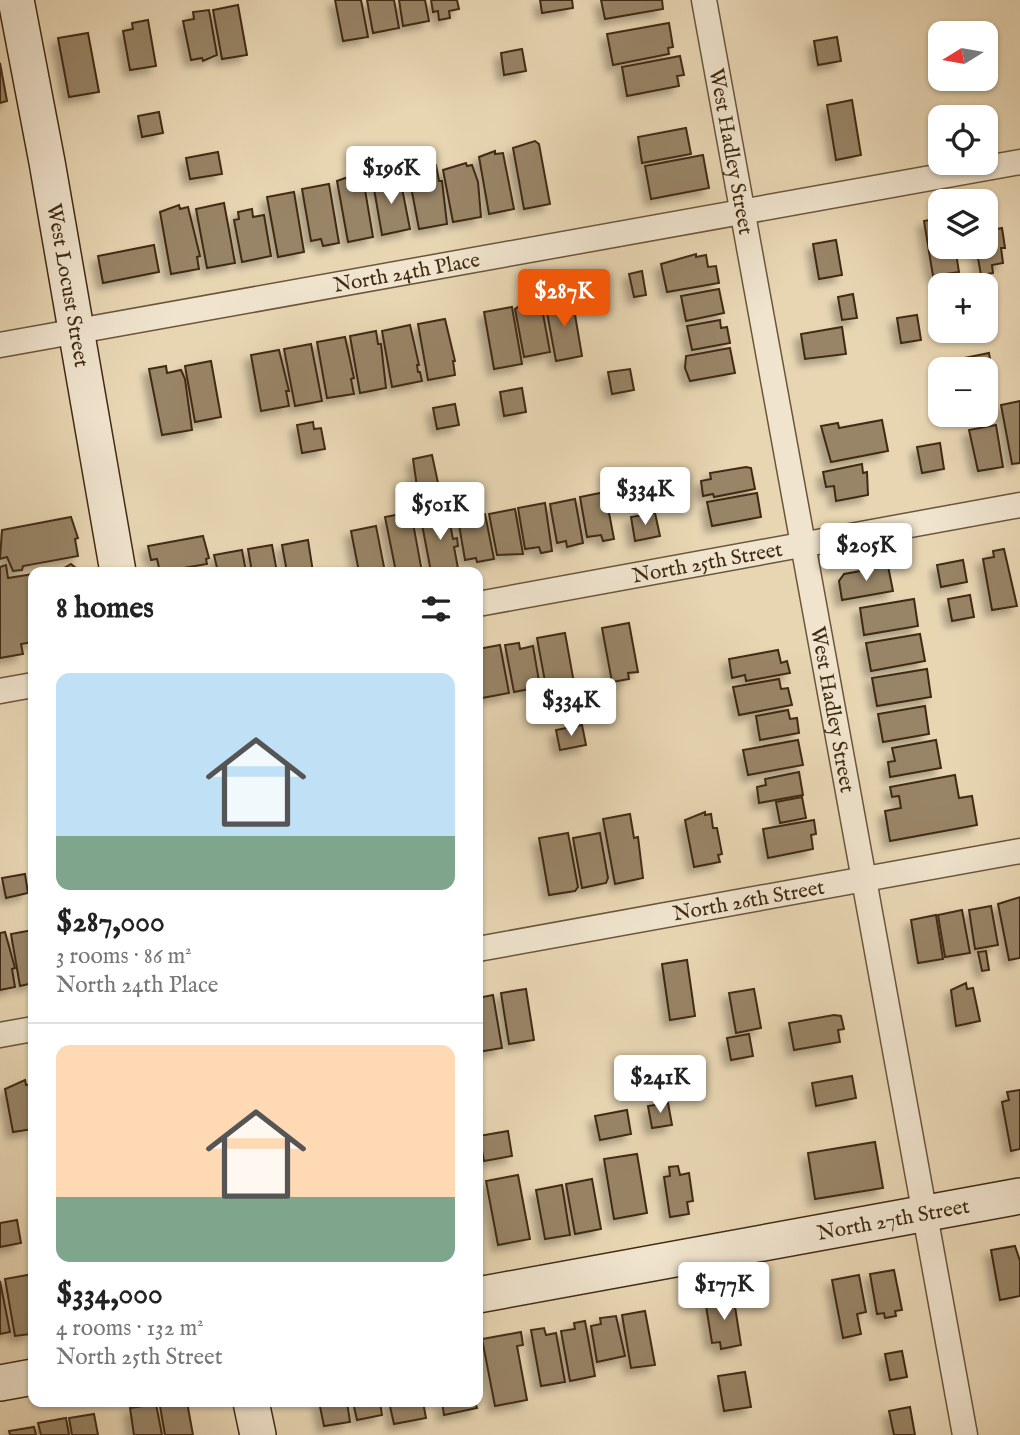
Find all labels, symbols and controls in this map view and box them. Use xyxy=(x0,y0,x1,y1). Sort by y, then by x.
north arrow xyxy=(928,21,998,91)
map controls xyxy=(928,21,998,427)
street label: West Hadley Street xyxy=(702,66,758,237)
button: locate xyxy=(928,105,998,175)
pin: $196K xyxy=(342,146,440,206)
text: $196K xyxy=(362,154,420,183)
button: layers xyxy=(928,189,998,259)
street label: West Locust Street xyxy=(39,202,94,369)
street label: North 24th Place xyxy=(331,247,483,300)
pin: $287K xyxy=(515,270,613,329)
button: + xyxy=(928,273,998,343)
text: $287K xyxy=(534,277,594,306)
button: − xyxy=(928,357,998,427)
pin: $334K xyxy=(596,468,694,527)
text: $334K xyxy=(616,475,674,504)
pin: $501K xyxy=(391,482,489,542)
text: $501K xyxy=(411,490,469,519)
pin: $205K xyxy=(817,524,915,583)
text: $205K xyxy=(836,531,896,560)
street label: North 25th Street xyxy=(630,537,785,591)
text: 8 homes xyxy=(56,590,154,628)
icon: filters xyxy=(417,590,455,628)
street label: West Hadley Street xyxy=(803,624,860,795)
pin: $334K xyxy=(522,678,620,738)
text: $334K xyxy=(542,686,600,715)
icon: home xyxy=(193,719,319,845)
street label: North 26th Street xyxy=(671,875,827,928)
text: $287,000 xyxy=(56,904,165,942)
text: 3 rooms · 86 m² xyxy=(56,942,192,971)
text: North 24th Place xyxy=(56,971,218,1000)
pin: $241K xyxy=(611,1056,709,1115)
text: $241K xyxy=(630,1063,690,1092)
icon: home xyxy=(193,1091,319,1217)
street label: North 27th Street xyxy=(815,1194,972,1248)
pin: $177K xyxy=(675,1262,773,1322)
text: $177K xyxy=(694,1270,754,1299)
text: $334,000 xyxy=(56,1276,163,1314)
text: 4 rooms · 132 m² xyxy=(56,1314,204,1343)
text: North 25th Street xyxy=(56,1343,223,1372)

